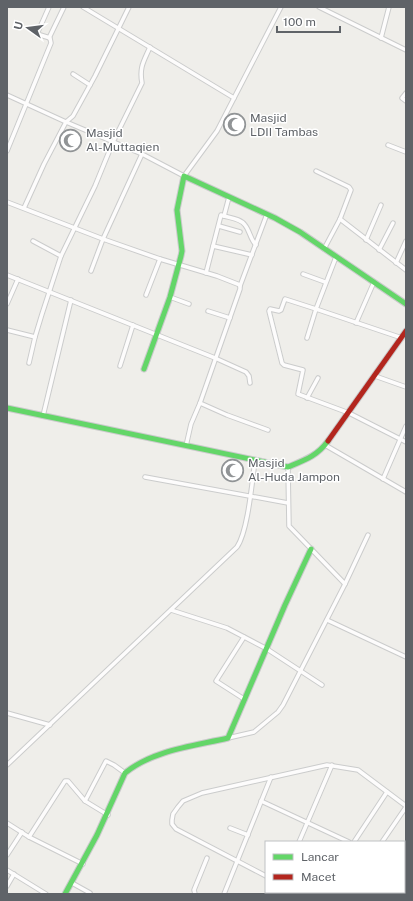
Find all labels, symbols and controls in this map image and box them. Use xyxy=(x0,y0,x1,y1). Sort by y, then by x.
north arrow xyxy=(8,8,48,48)
scale bar xyxy=(277,8,340,34)
text: 100 m xyxy=(283,15,316,29)
text: U xyxy=(12,20,25,31)
place label: Masjid LDII Tambas xyxy=(250,111,318,139)
mosque icon: Masjid LDII Tambas xyxy=(222,112,248,138)
place label: Masjid Al-Muttaqien xyxy=(86,126,159,154)
mosque icon: Masjid Al-Muttaqien xyxy=(58,127,84,153)
place label: Masjid Al-Huda Jampon xyxy=(248,456,340,484)
mosque icon: Masjid Al-Huda Jampon xyxy=(219,457,245,483)
legend xyxy=(265,841,405,893)
text: Lancar xyxy=(301,850,339,864)
text: Macet xyxy=(301,870,336,884)

